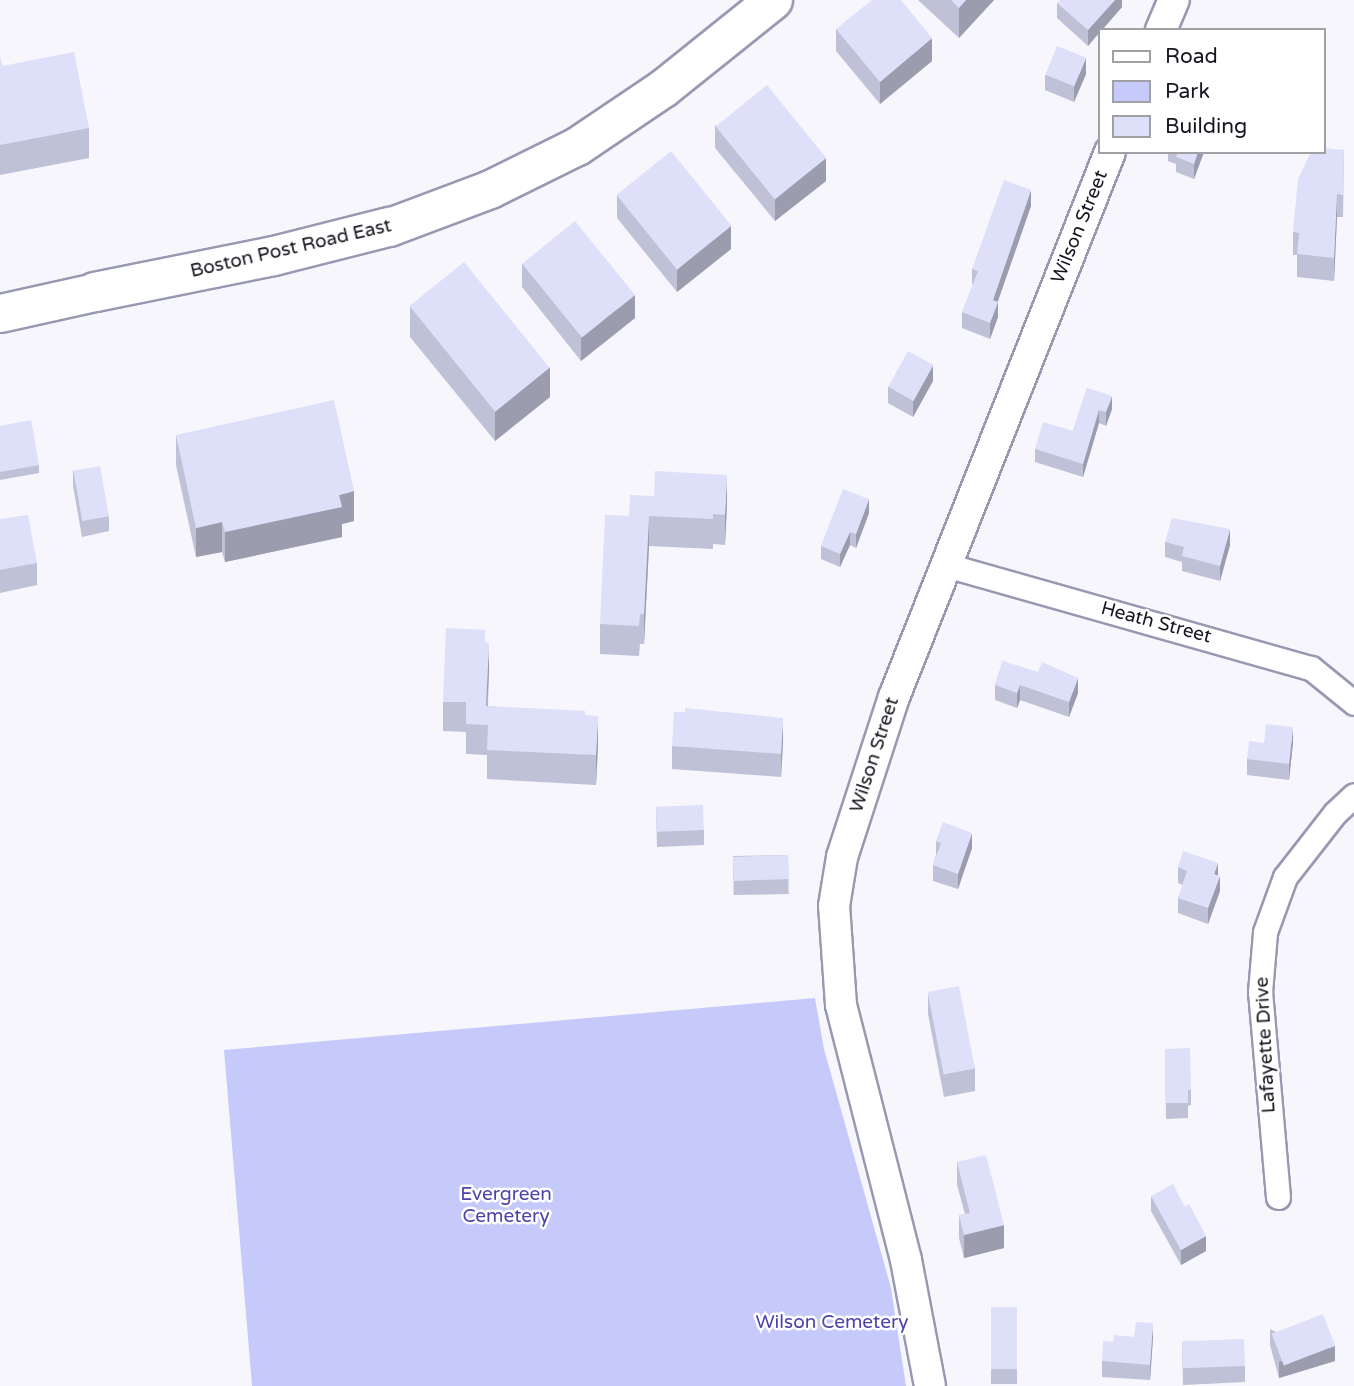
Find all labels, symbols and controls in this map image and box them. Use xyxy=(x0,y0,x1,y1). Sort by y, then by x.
legend xyxy=(1098,28,1326,154)
text: Road xyxy=(1165,44,1218,69)
text: Park xyxy=(1165,79,1210,104)
text: Building xyxy=(1165,114,1247,139)
street label: Wilson Street xyxy=(1047,167,1113,287)
street label: Boston Post Road East xyxy=(188,215,394,283)
street label: Heath Street xyxy=(1098,597,1214,649)
street label: Wilson Street xyxy=(846,694,904,816)
street label: Lafayette Drive xyxy=(1251,976,1281,1114)
park label: Evergreen Cemetery xyxy=(460,1184,552,1228)
park label: Wilson Cemetery xyxy=(756,1312,908,1334)

